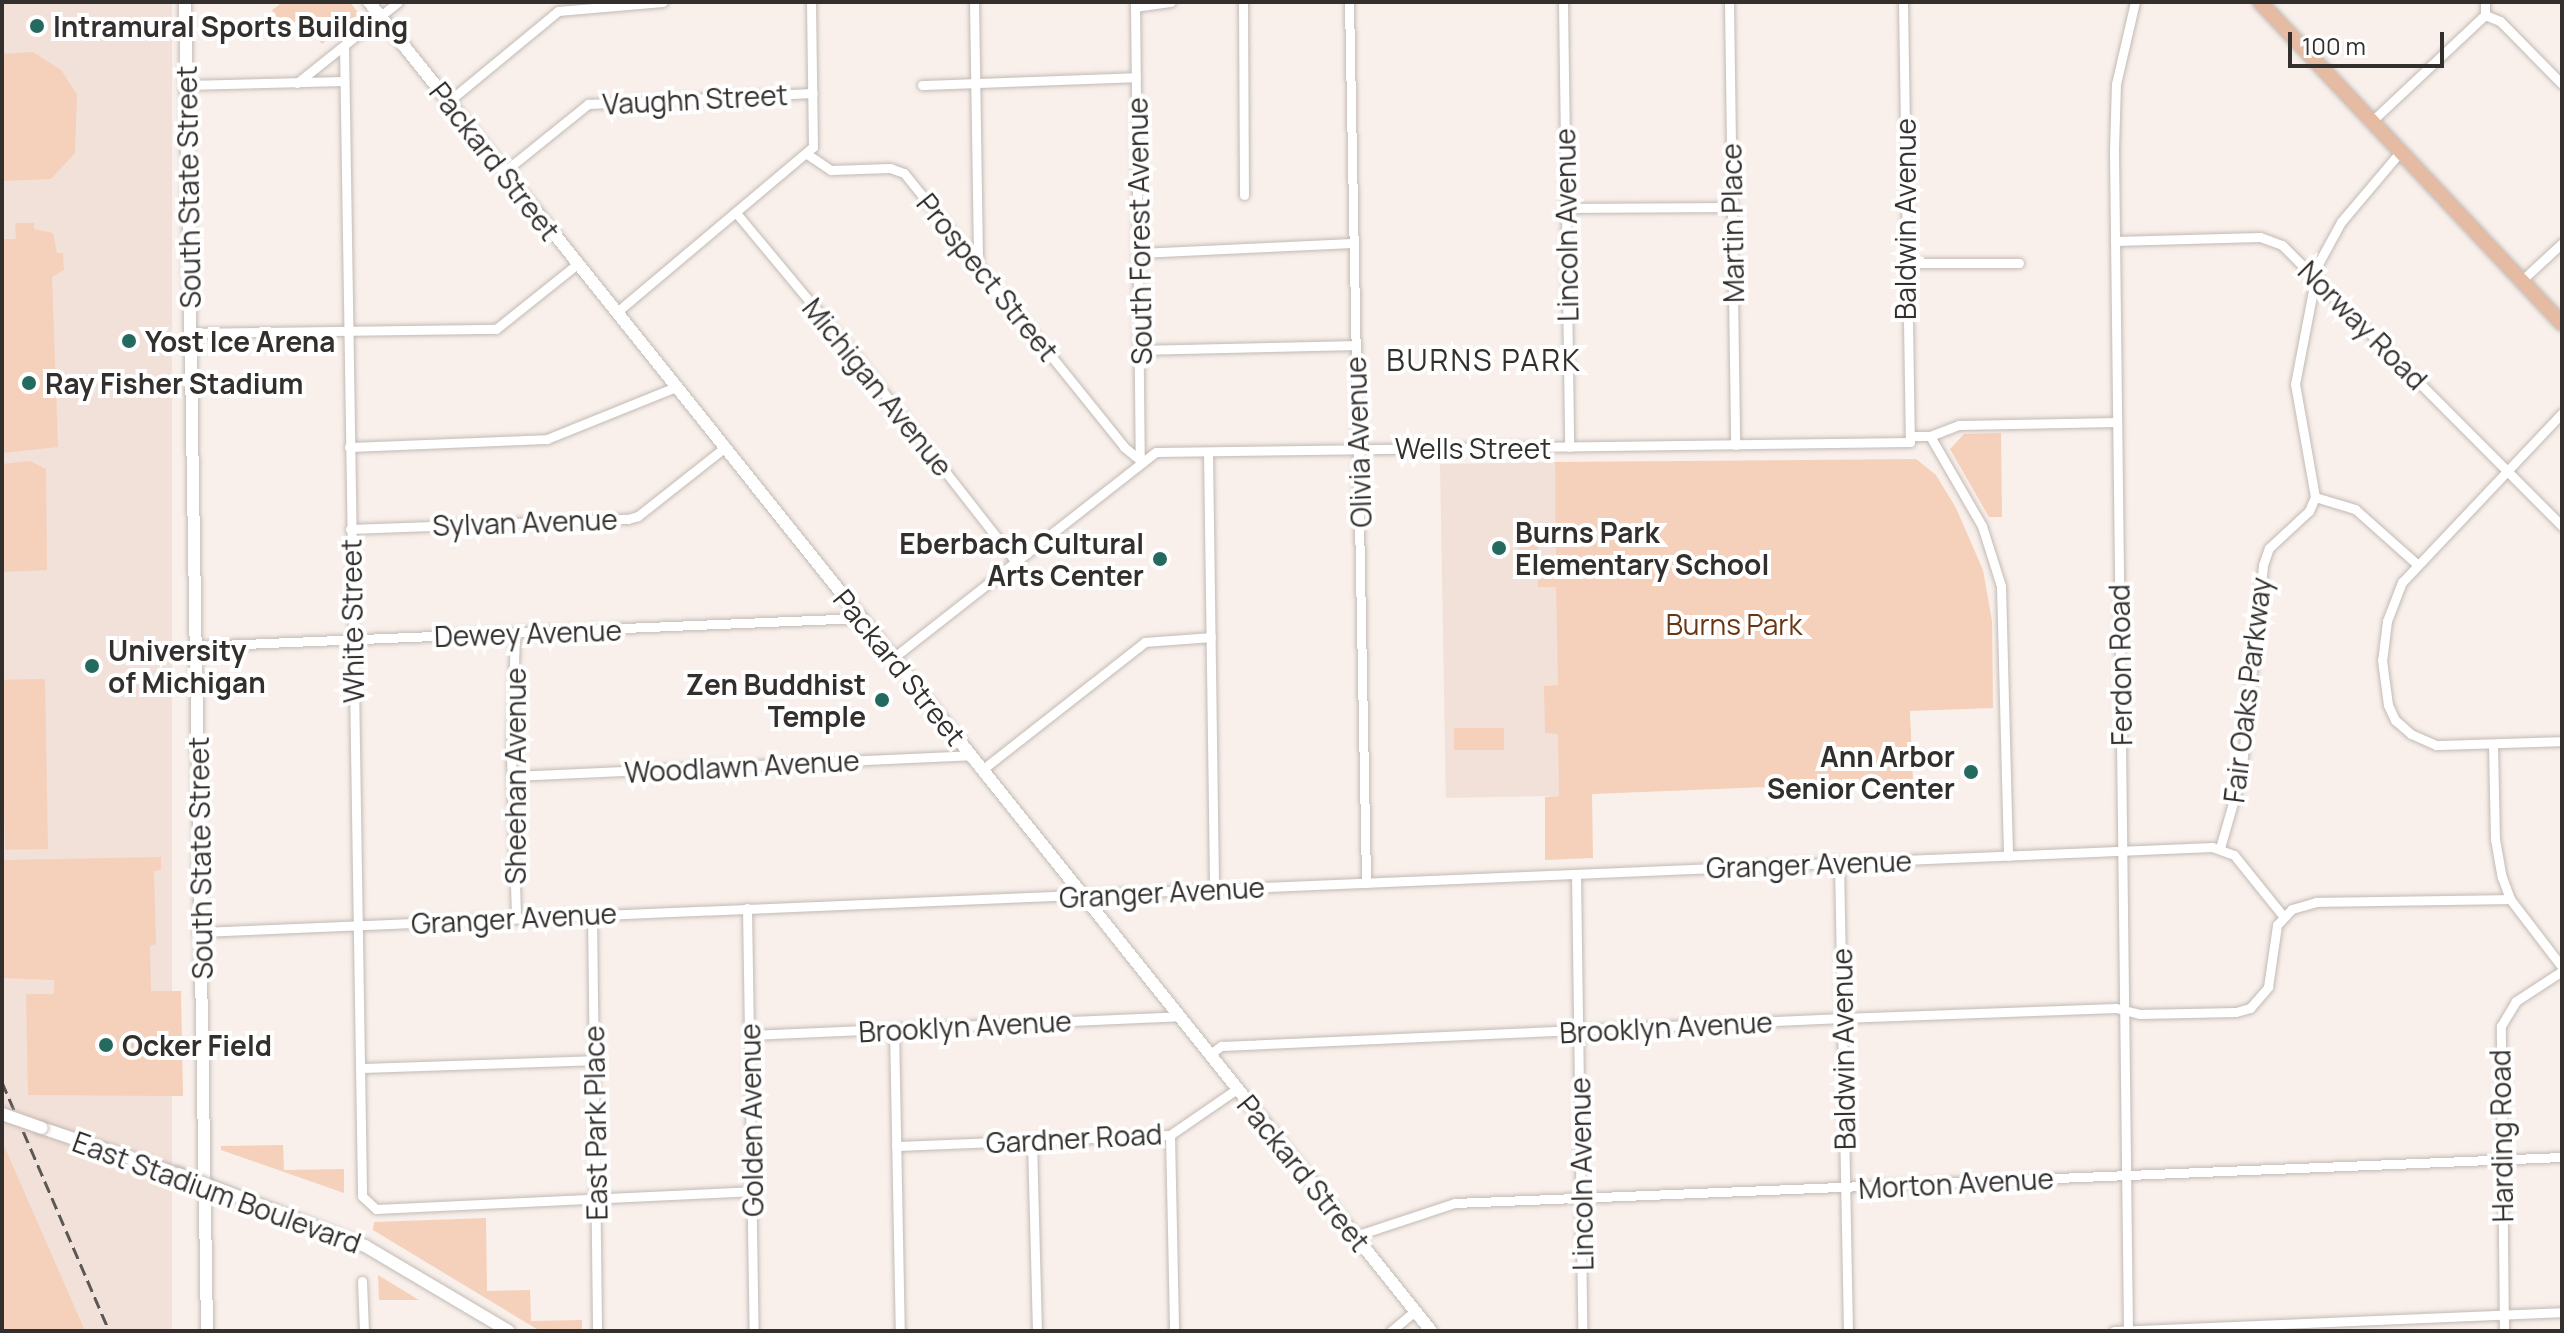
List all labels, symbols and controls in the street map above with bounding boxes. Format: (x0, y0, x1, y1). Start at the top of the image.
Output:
place label: Intramural Sports Building (53, 9, 408, 43)
scale bar (2292, 16, 2448, 66)
marker: Intramural Sports Building (28, 17, 46, 35)
text: 100 m (2302, 29, 2366, 62)
street label: South State Street (169, 65, 207, 309)
street label: Packard Street (423, 75, 567, 247)
street label: Vaughn Street (601, 77, 789, 121)
street label: South Forest Avenue (1120, 97, 1158, 365)
street label: Baldwin Avenue (1888, 118, 1922, 320)
street label: Lincoln Avenue (1548, 128, 1584, 322)
street label: Martin Place (1714, 143, 1750, 303)
street label: Prospect Street (910, 187, 1066, 367)
street label: Norway Road (2292, 254, 2434, 396)
street label: Michigan Avenue (796, 291, 960, 483)
place label: Yost Ice Arena (145, 324, 335, 358)
marker: Yost Ice Arena (120, 332, 138, 350)
district label: BURNS PARK (1386, 342, 1582, 378)
street label: Olivia Avenue (1338, 356, 1378, 528)
place label: Ray Fisher Stadium (45, 366, 303, 400)
marker: Ray Fisher Stadium (20, 374, 38, 392)
street label: Wells Street (1395, 431, 1551, 465)
street label: Sylvan Avenue (432, 502, 618, 542)
place label: Burns Park Elementary School (1515, 515, 1769, 581)
place label: Eberbach Cultural Arts Center (899, 526, 1144, 592)
street label: White Street (334, 539, 370, 703)
marker: Burns Park Elementary School (1490, 539, 1508, 557)
marker: Eberbach Cultural Arts Center (1151, 550, 1169, 568)
street label: Fair Oaks Parkway (2216, 575, 2278, 805)
street label: Packard Street (827, 582, 973, 752)
street label: Ferdon Road (2102, 584, 2138, 746)
park label: Burns Park (1666, 607, 1802, 641)
street label: Dewey Avenue (434, 613, 622, 653)
place label: University of Michigan (108, 633, 266, 699)
marker: University of Michigan (83, 657, 101, 675)
place label: Zen Buddhist Temple (685, 667, 866, 733)
street label: Sheehan Avenue (498, 668, 532, 884)
marker: Zen Buddhist Temple (873, 691, 891, 709)
street label: South State Street (181, 736, 219, 980)
place label: Ann Arbor Senior Center (1767, 739, 1955, 805)
street label: Woodlawn Avenue (624, 743, 860, 789)
marker: Ann Arbor Senior Center (1962, 763, 1980, 781)
street label: Granger Avenue (1705, 844, 1913, 884)
street label: Granger Avenue (1058, 870, 1266, 914)
street label: Granger Avenue (410, 896, 618, 940)
street label: Baldwin Avenue (1824, 948, 1862, 1150)
street label: Brooklyn Avenue (858, 1004, 1072, 1048)
street label: Brooklyn Avenue (1559, 1005, 1773, 1049)
street label: Golden Avenue (733, 1023, 769, 1217)
street label: East Park Place (577, 1025, 613, 1221)
place label: Ocker Field (122, 1028, 272, 1062)
marker: Ocker Field (97, 1036, 115, 1054)
street label: Harding Road (2483, 1049, 2519, 1223)
street label: Lincoln Avenue (1563, 1077, 1599, 1271)
street label: Packard Street (1231, 1088, 1377, 1258)
street label: Gardner Road (985, 1117, 1163, 1159)
street label: East Stadium Boulevard (68, 1124, 366, 1260)
street label: Morton Avenue (1858, 1161, 2054, 1205)

